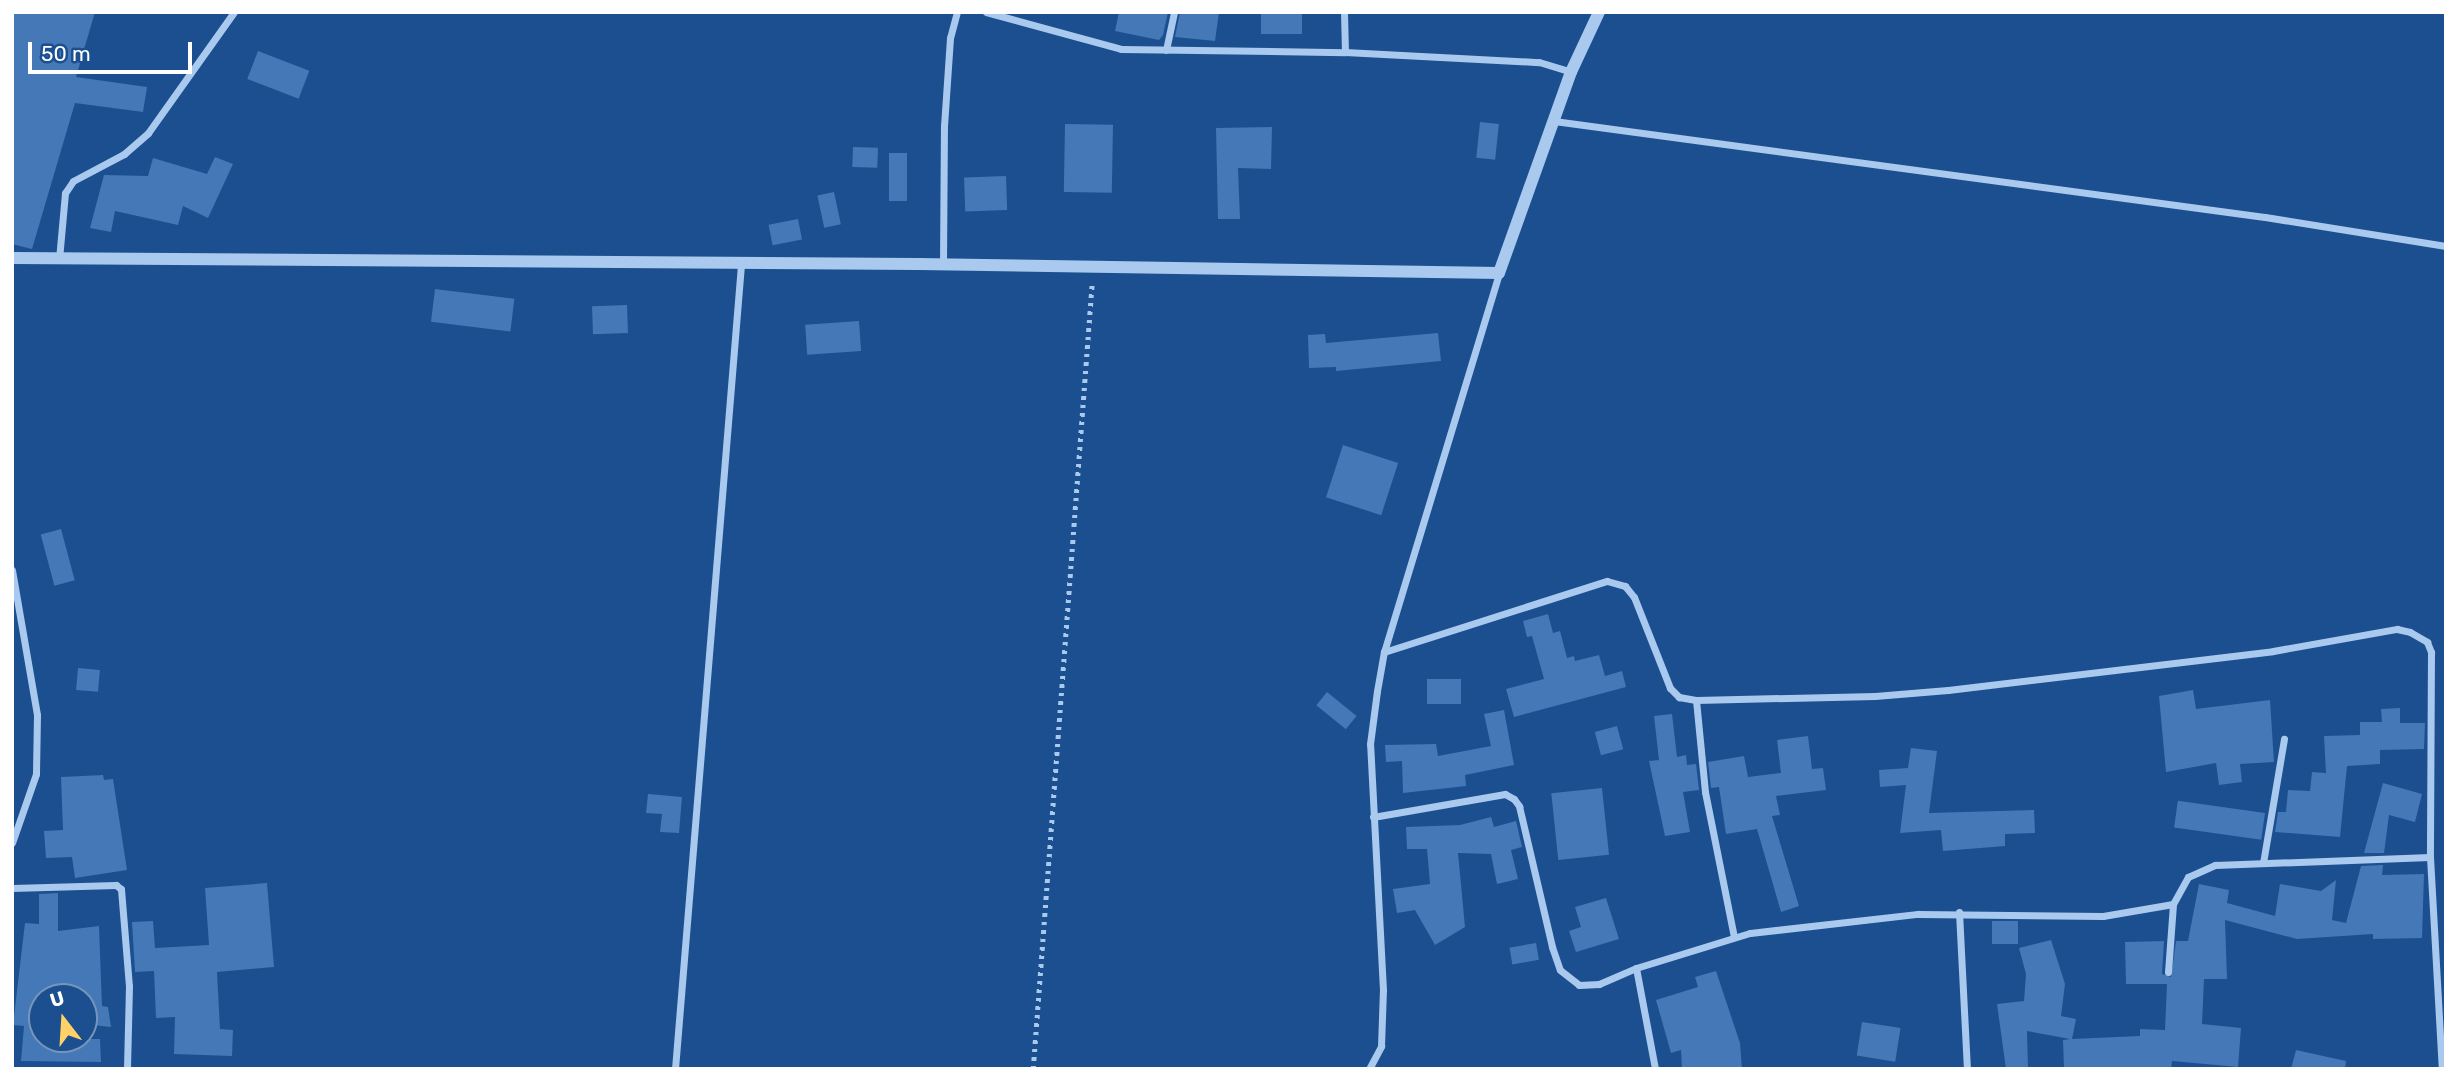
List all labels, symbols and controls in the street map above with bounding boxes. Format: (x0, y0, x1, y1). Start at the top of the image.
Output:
scale bar (32, 28, 196, 72)
text: 50 m (41, 41, 91, 66)
north arrow (28, 983, 98, 1053)
text: U (47, 986, 67, 1012)

